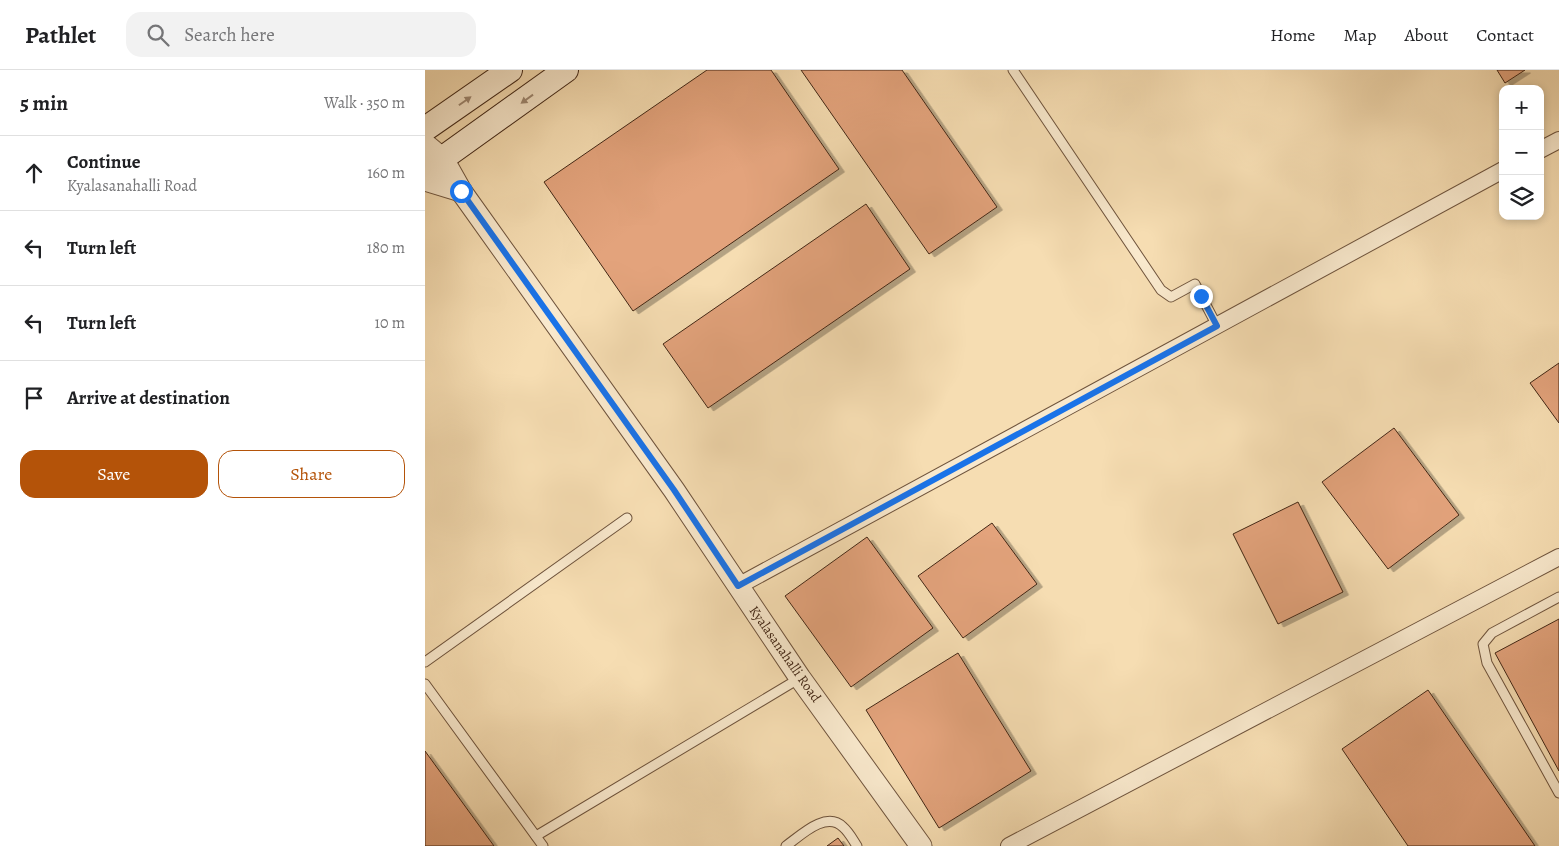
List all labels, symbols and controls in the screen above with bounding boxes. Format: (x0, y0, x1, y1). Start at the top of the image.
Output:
search box (126, 12, 476, 57)
text: Pathlet (25, 19, 96, 51)
icon: search (144, 21, 172, 49)
text: Search here (184, 22, 275, 48)
text: Home (1270, 23, 1315, 47)
text: Map (1343, 23, 1376, 47)
text: About (1404, 23, 1448, 47)
text: Contact (1476, 23, 1534, 47)
map controls (1499, 85, 1544, 220)
button: + (1499, 85, 1544, 130)
text: 5 min (20, 89, 68, 117)
text: Walk · 350 m (324, 92, 405, 114)
one-way arrow (521, 93, 534, 104)
one-way arrow (458, 96, 472, 106)
button: − (1499, 130, 1544, 175)
text: Continue (67, 149, 141, 175)
icon: ahead (20, 159, 48, 187)
text: 160 m (367, 162, 405, 184)
text: Kyalasanahalli Road (67, 175, 197, 197)
button: layers (1499, 175, 1544, 220)
route start (450, 180, 473, 203)
icon: left (20, 234, 48, 262)
text: Turn left (67, 235, 136, 261)
text: 180 m (367, 237, 405, 259)
route end (1190, 285, 1213, 308)
icon: left (20, 309, 48, 337)
text: Turn left (67, 310, 136, 336)
text: 10 m (375, 312, 405, 334)
icon: arrive (20, 384, 48, 412)
text: Arrive at destination (67, 385, 230, 411)
button: Save (20, 450, 208, 498)
button: Share (218, 450, 405, 498)
street label: Kyalasanahalli Road (745, 602, 826, 706)

